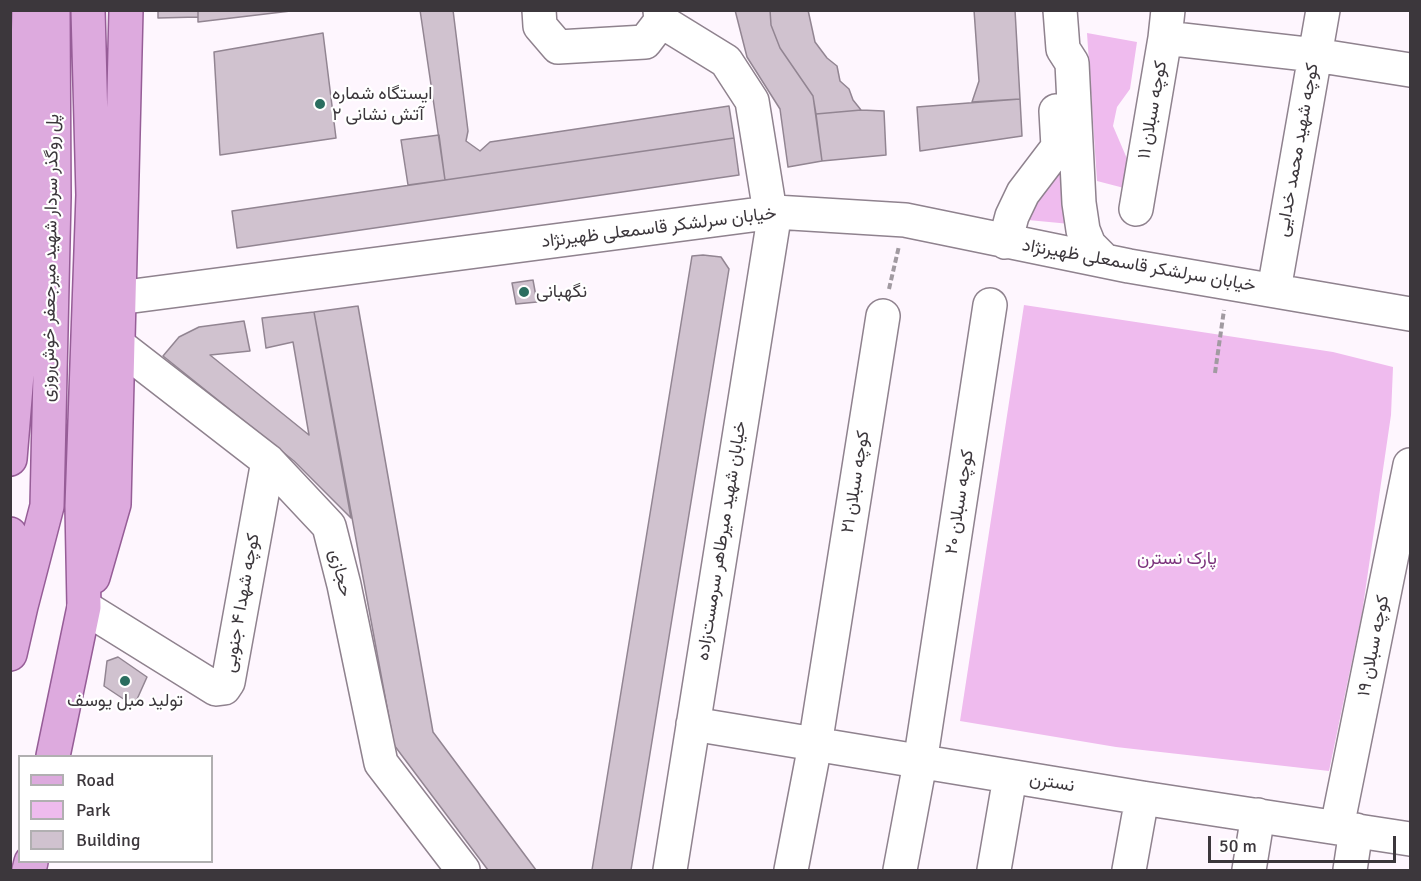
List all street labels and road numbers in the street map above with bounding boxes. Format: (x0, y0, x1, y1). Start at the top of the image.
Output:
street label: کوچه سبلان ۱۱ (1134, 59, 1172, 161)
street label: کوچه شهید محمد خدایی (1272, 62, 1324, 238)
street label: پل روگذر سردار شهید میرجعفر خوش‌روزی (38, 114, 64, 402)
street label: خیابان سرلشکر قاسمعلی ظهیرنژاد (540, 203, 778, 253)
street label: خیابان سرلشکر قاسمعلی ظهیرنژاد (1021, 235, 1257, 297)
street label: خیابان شهید میرطاهر سرمست‌زاده (692, 420, 752, 662)
street label: کوچه سبلان ۲۱ (837, 429, 875, 535)
street label: کوچه سبلان ۲۰ (941, 448, 979, 556)
street label: کوچه شهدا ۴ جنوبی (219, 532, 265, 674)
street label: حجازی (324, 547, 356, 599)
street label: کوچه سبلان ۱۹ (1354, 594, 1394, 698)
street label: نسترن (1028, 769, 1076, 797)

